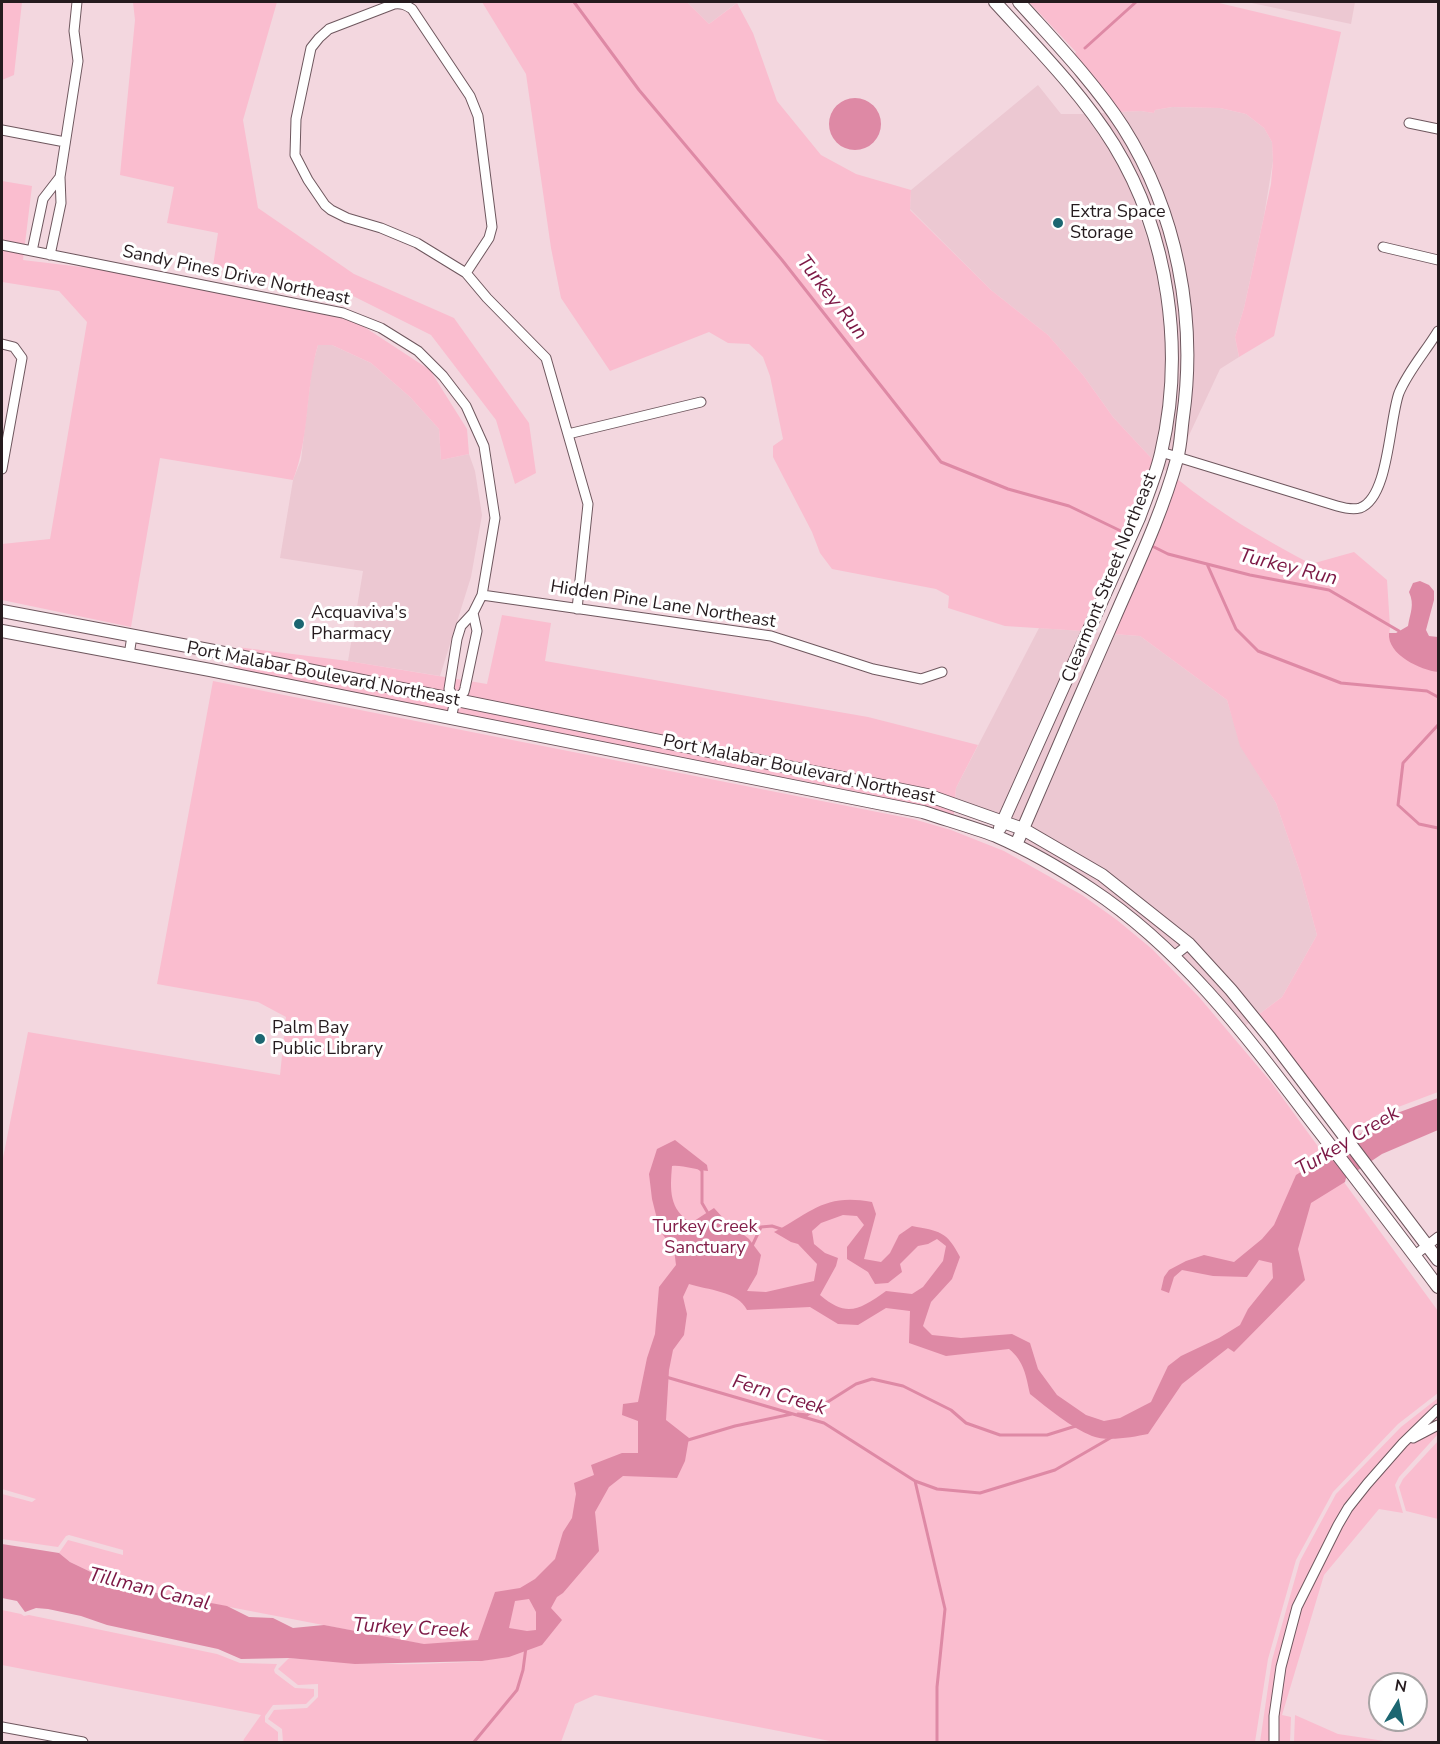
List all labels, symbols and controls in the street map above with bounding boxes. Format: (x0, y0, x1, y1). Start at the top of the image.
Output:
place label: Extra Space Storage (1070, 202, 1166, 244)
marker: Extra Space Storage (1051, 216, 1065, 230)
street label: Sandy Pines Drive Northeast (120, 241, 352, 311)
water label: Turkey Run (791, 251, 871, 345)
street label: Clearmont Street Northeast (1058, 470, 1162, 686)
water label: Turkey Run (1236, 544, 1340, 592)
street label: Hidden Pine Lane Northeast (549, 577, 777, 633)
place label: Acquaviva's Pharmacy (311, 603, 407, 646)
marker: Acquaviva's Pharmacy (292, 617, 306, 631)
street label: Port Malabar Boulevard Northeast (185, 638, 461, 712)
street label: Port Malabar Boulevard Northeast (661, 731, 937, 809)
place label: Palm Bay Public Library (272, 1018, 383, 1060)
marker: Palm Bay Public Library (253, 1032, 267, 1046)
water label: Turkey Creek (1292, 1102, 1404, 1182)
park label: Turkey Creek Sanctuary (653, 1217, 757, 1260)
water label: Fern Creek (729, 1370, 829, 1422)
water label: Tillman Canal (86, 1563, 212, 1617)
water label: Turkey Creek (352, 1614, 470, 1644)
north arrow (1368, 1672, 1428, 1732)
text: N (1393, 1674, 1409, 1698)

